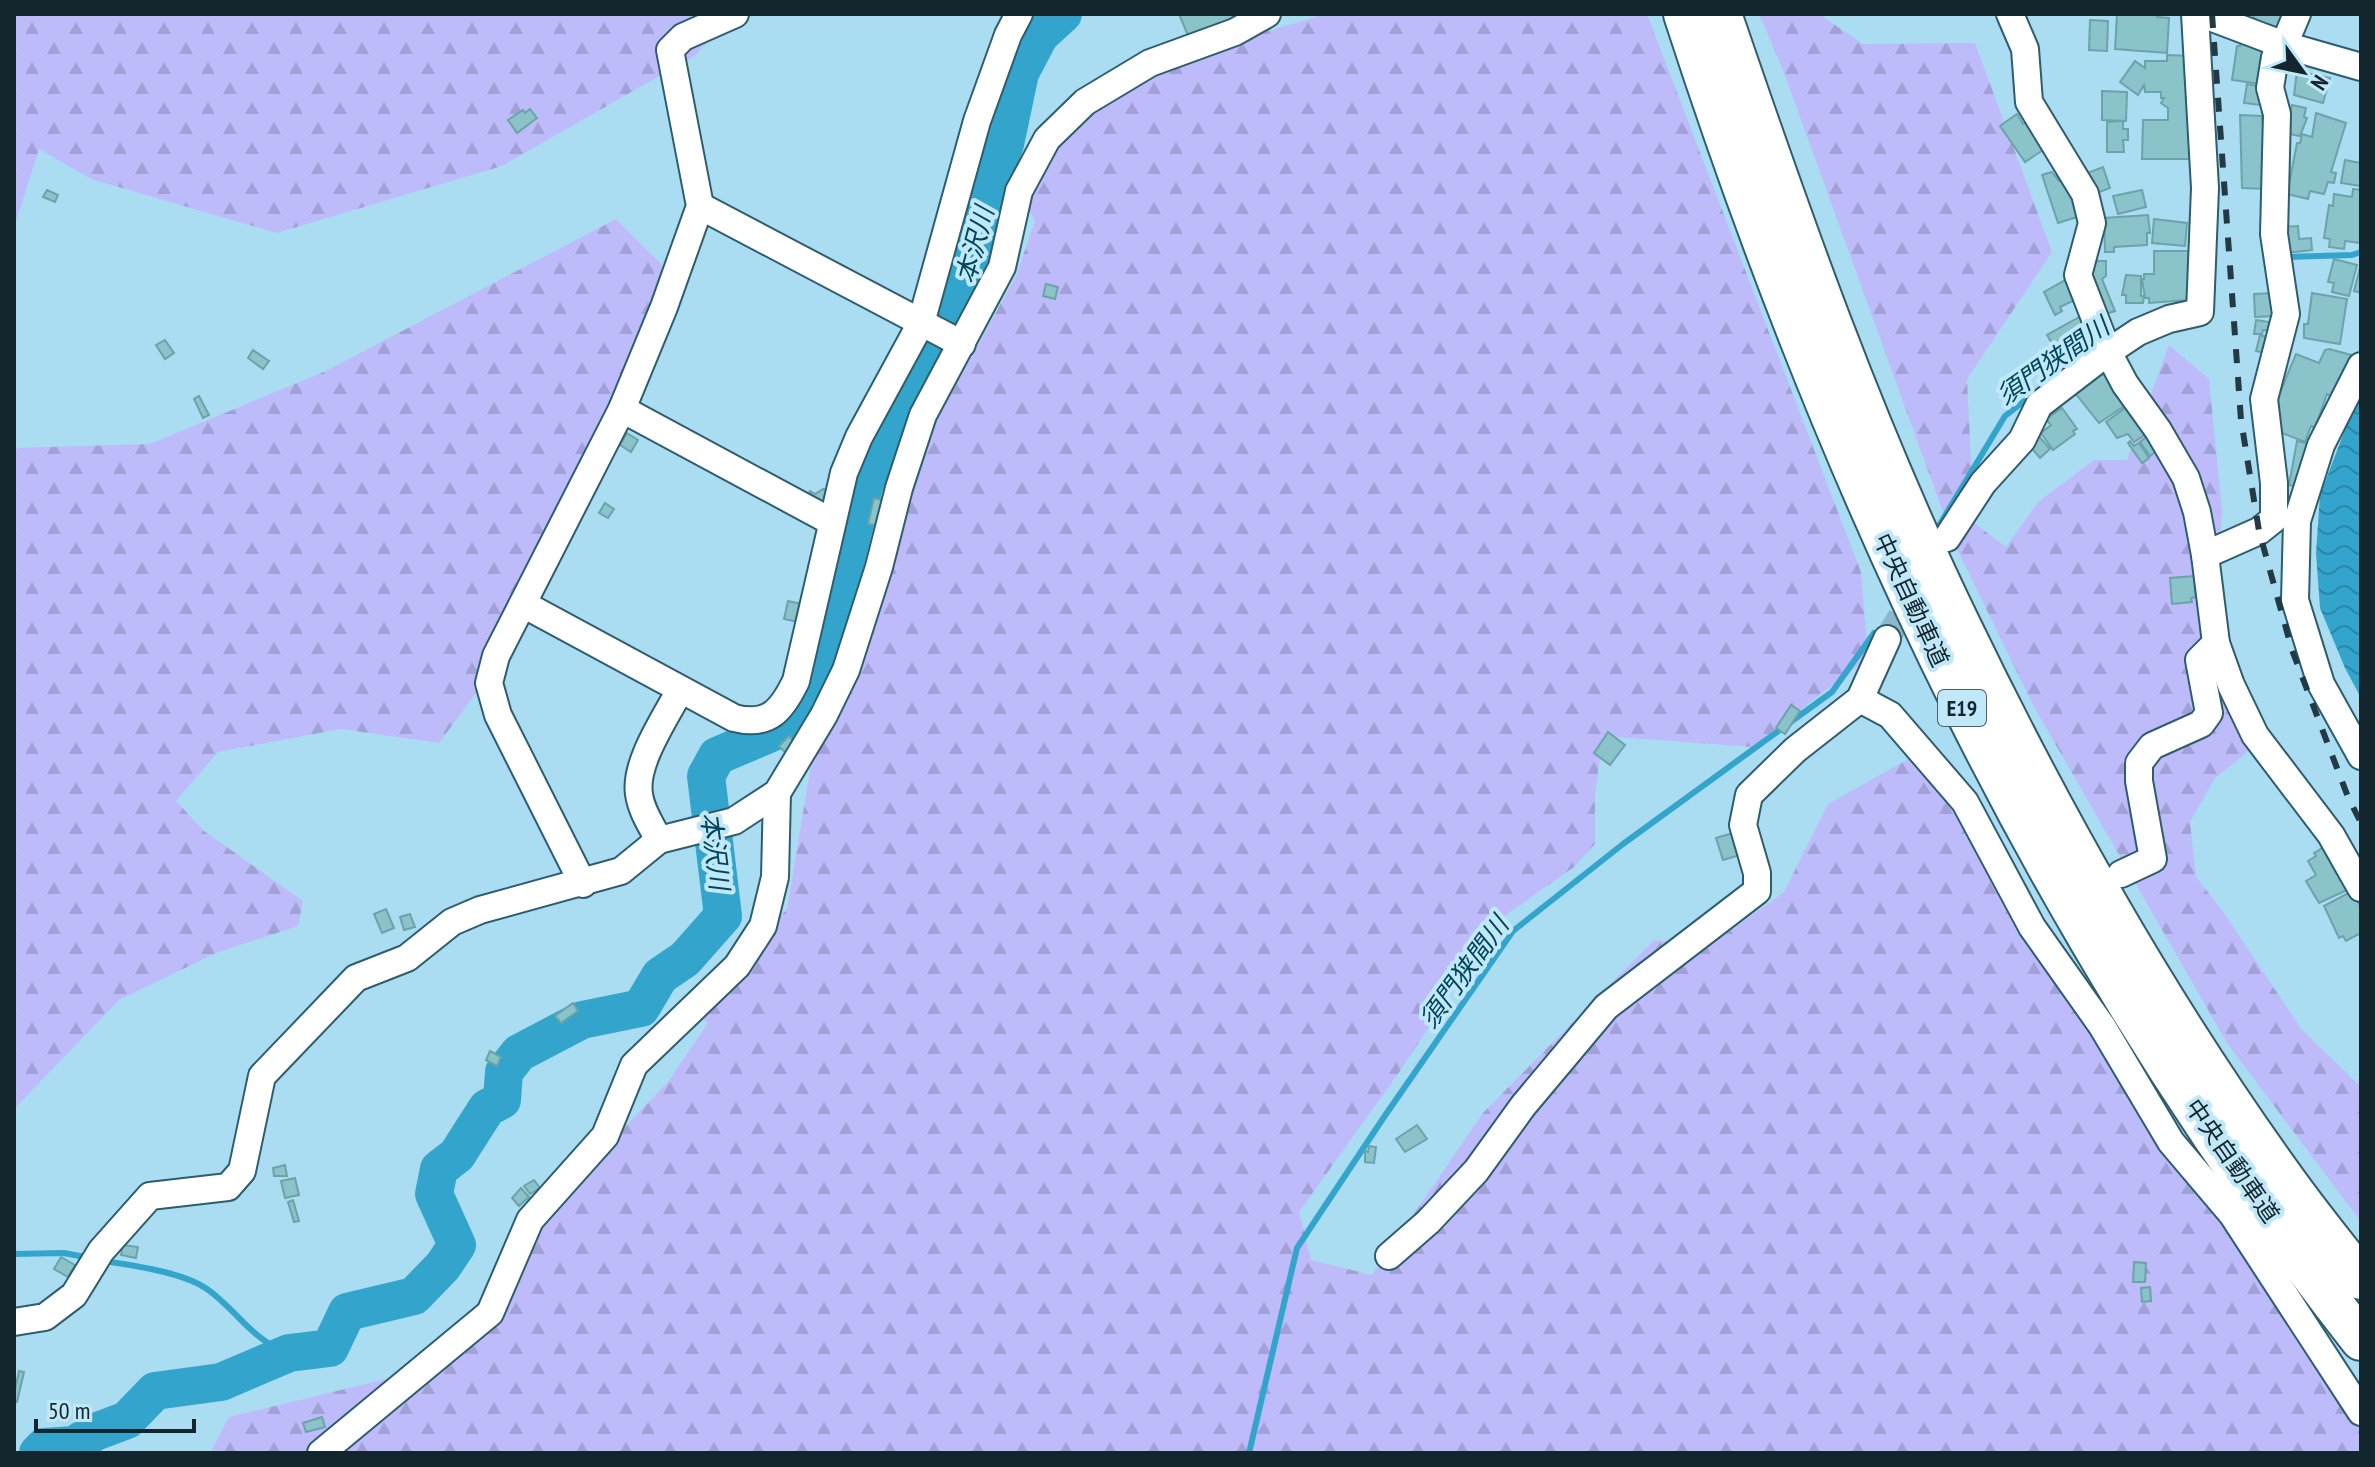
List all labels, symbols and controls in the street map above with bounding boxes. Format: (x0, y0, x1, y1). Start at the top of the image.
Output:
north arrow (2263, 32, 2343, 112)
text: N (2305, 70, 2335, 96)
water label: 本沢川 (948, 200, 1001, 287)
water label: 須門狭間川 (1990, 308, 2118, 411)
street label: 中央自動車道 (1867, 528, 1956, 672)
road number: E19 (1938, 690, 1986, 726)
water label: 本沢川 (694, 810, 737, 895)
water label: 須門狭間川 (1412, 907, 1517, 1034)
street label: 中央自動車道 (2178, 1093, 2286, 1229)
scale bar (36, 1383, 194, 1433)
text: 50 m (48, 1395, 90, 1426)

